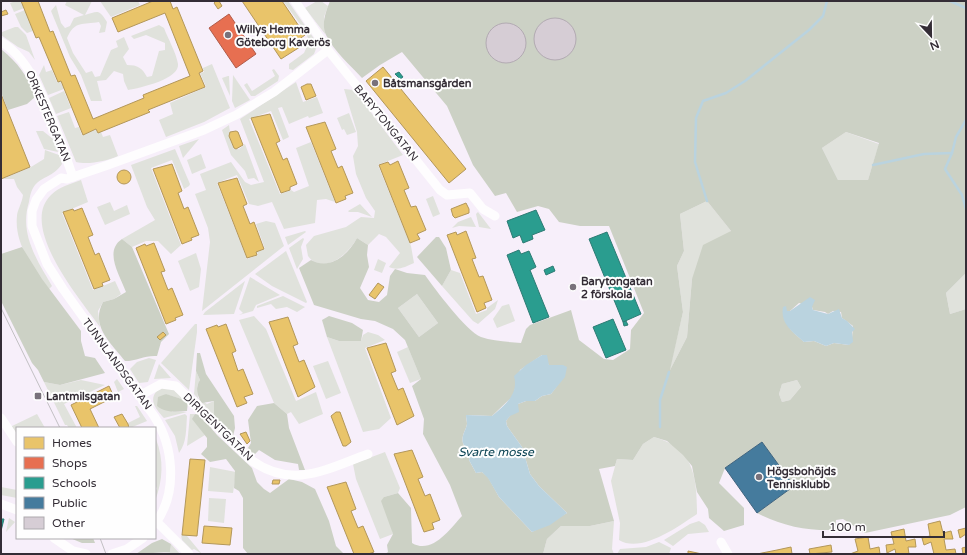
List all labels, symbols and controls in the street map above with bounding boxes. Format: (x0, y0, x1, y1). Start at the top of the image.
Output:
north arrow (911, 16, 951, 56)
place label: Willys Hemma Göteborg Kaverös (236, 23, 331, 50)
marker: Willys Hemma Göteborg Kaverös (223, 30, 233, 40)
text: N (928, 37, 941, 52)
street label: ORKESTERGATAN (23, 68, 73, 164)
place label: Båtsmansgården (383, 77, 472, 91)
marker: Båtsmansgården (370, 78, 380, 88)
street label: BARYTONGATAN (351, 82, 421, 164)
place label: Barytongatan 2 förskola (581, 275, 653, 301)
marker: Barytongatan 2 förskola (568, 282, 578, 292)
street label: TUNNLANDSGATAN (79, 316, 155, 412)
place label: Lantmilsgatan (46, 390, 121, 404)
street label: DIRIGENTGATAN (180, 390, 256, 464)
marker: Lantmilsgatan (33, 391, 43, 401)
legend (16, 427, 156, 539)
text: Homes (52, 436, 92, 450)
water label: Svarte mosse (458, 445, 535, 459)
text: Shops (52, 456, 87, 470)
place label: Högsbohöjds Tennisklubb (766, 465, 837, 491)
marker: Högsbohöjds Tennisklubb (754, 472, 764, 482)
text: Schools (52, 476, 97, 490)
text: Public (52, 496, 87, 510)
scale bar (823, 513, 944, 539)
text: Other (52, 516, 85, 530)
text: 100 m (829, 520, 866, 534)

